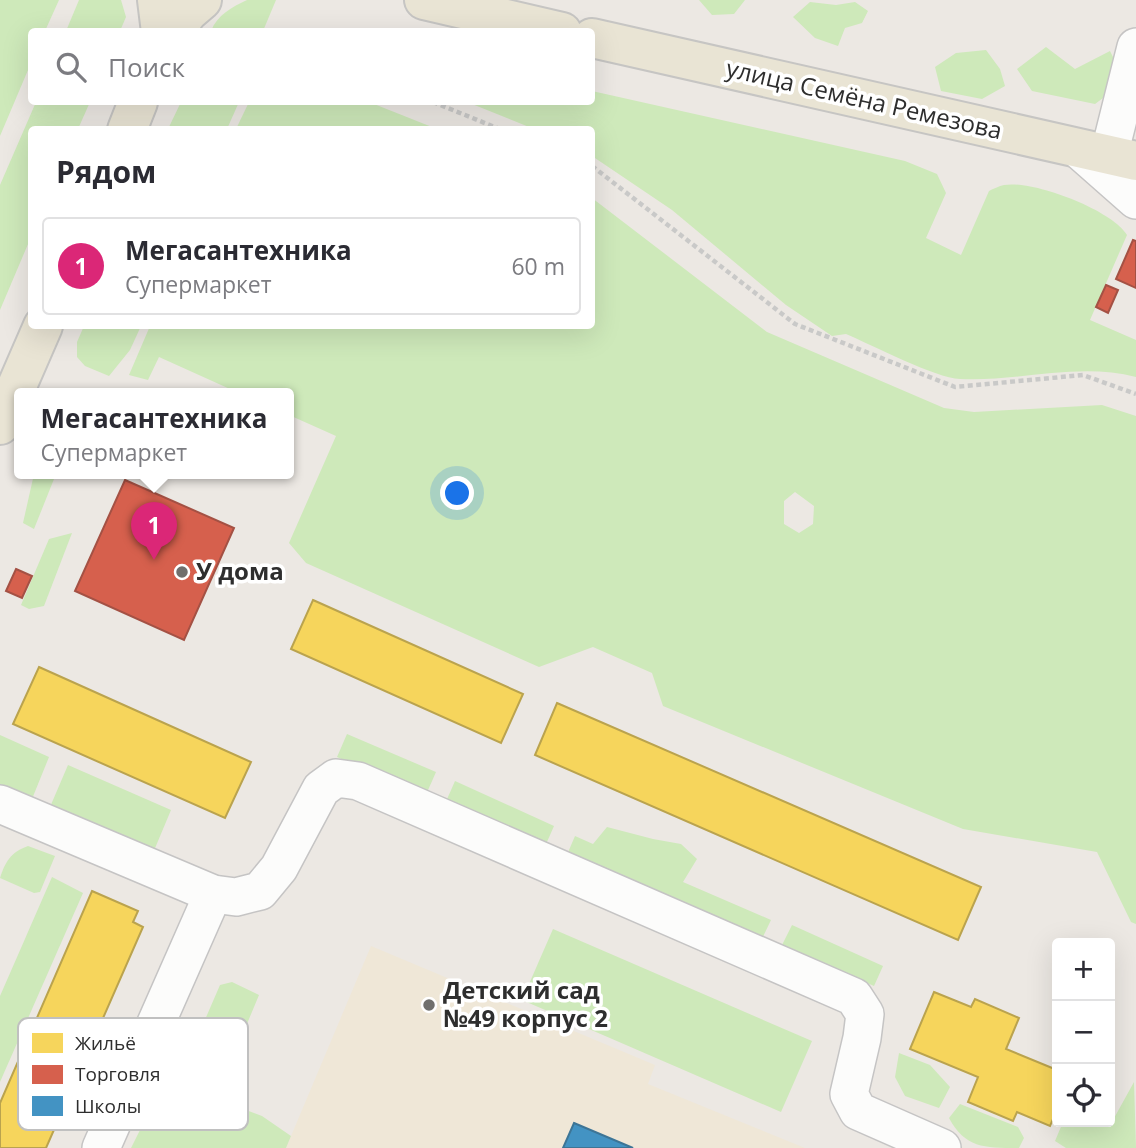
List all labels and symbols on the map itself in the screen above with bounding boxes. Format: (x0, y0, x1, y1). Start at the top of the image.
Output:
street label: улица Семёна Ремезова (723, 51, 1006, 146)
your location (440, 476, 474, 510)
pin: 1 (131, 502, 177, 560)
place label: У дома (196, 554, 284, 587)
marker: У дома (174, 564, 190, 580)
place label: Детский сад №49 корпус 2 (443, 973, 608, 1034)
marker: Детский сад №49 корпус 2 (421, 997, 437, 1013)
legend (18, 1018, 248, 1130)
text: Жильё (75, 1030, 136, 1056)
text: Торговля (75, 1061, 160, 1087)
text: Школы (75, 1093, 141, 1119)

